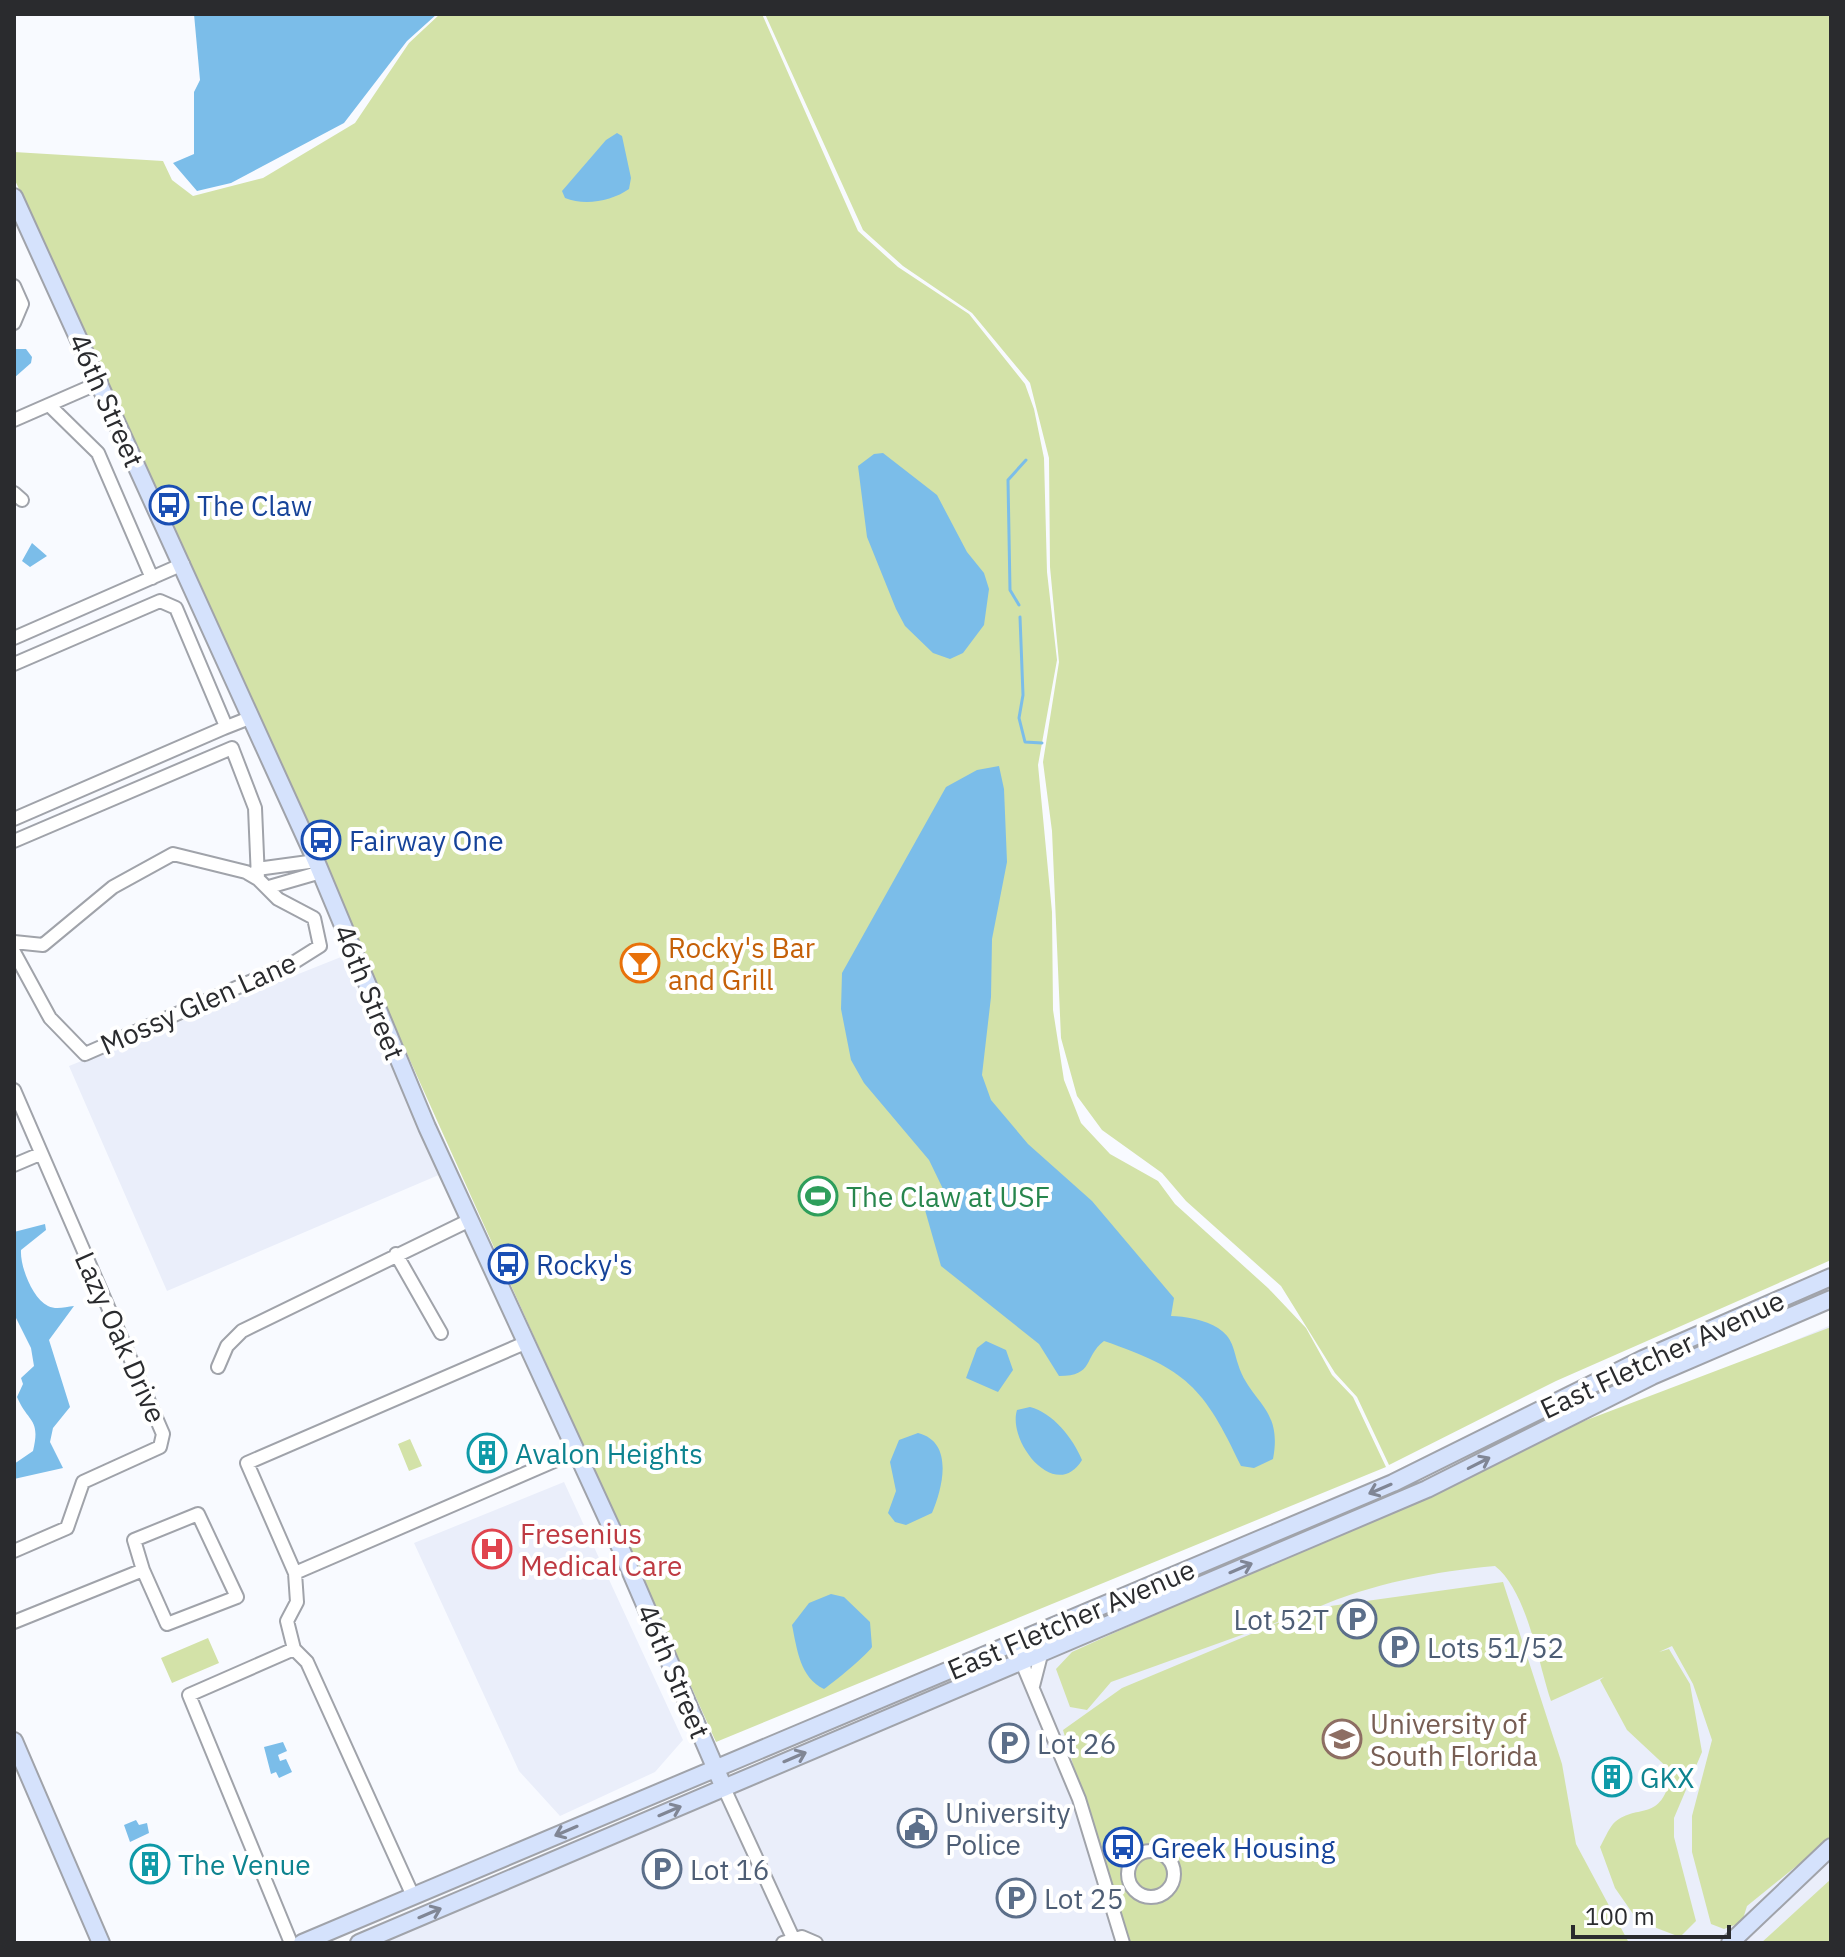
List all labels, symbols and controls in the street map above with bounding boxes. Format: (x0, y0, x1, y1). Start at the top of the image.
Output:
street label: 46th Street (61, 327, 153, 473)
bus stop icon: The Claw (148, 484, 190, 526)
place label: The Claw (197, 487, 312, 524)
bus stop icon: Fairway One (300, 819, 342, 861)
place label: Fairway One (349, 822, 504, 859)
street label: 46th Street (326, 919, 414, 1065)
place label: Rocky's Bar and Grill (668, 929, 815, 998)
bar icon: Rocky's Bar and Grill (619, 942, 661, 984)
street label: Mossy Glen Lane (94, 943, 302, 1063)
sports icon: The Claw at USF (797, 1175, 839, 1217)
place label: The Claw at USF (846, 1178, 1050, 1215)
bus stop icon: Rocky's (487, 1243, 529, 1285)
street label: Lazy Oak Drive (67, 1246, 175, 1428)
place label: Rocky's (536, 1246, 633, 1283)
street label: East Fletcher Avenue (1534, 1281, 1790, 1427)
building icon: Avalon Heights (466, 1432, 508, 1474)
place label: Avalon Heights (515, 1435, 703, 1472)
one-way arrow (1466, 1455, 1490, 1471)
one-way arrow (1369, 1483, 1393, 1497)
place label: Fresenius Medical Care (520, 1515, 682, 1584)
hospital icon: Fresenius Medical Care (471, 1528, 513, 1570)
street label: East Fletcher Avenue (942, 1550, 1200, 1688)
one-way arrow (1228, 1559, 1253, 1574)
street label: 46th Street (629, 1598, 719, 1744)
parking icon: Lot 52T (1336, 1598, 1378, 1640)
place label: Lot 52T (1234, 1601, 1329, 1638)
parking icon: Lots 51/52 (1378, 1626, 1420, 1668)
place label: Lots 51/52 (1427, 1629, 1564, 1666)
place label: University of South Florida (1370, 1705, 1538, 1774)
school or university icon: University of South Florida (1321, 1718, 1363, 1760)
parking icon: Lot 26 (988, 1722, 1030, 1764)
place label: Lot 26 (1037, 1725, 1116, 1762)
one-way arrow (783, 1749, 807, 1764)
building icon: GKX (1591, 1756, 1633, 1798)
place label: GKX (1640, 1759, 1694, 1796)
place label: University Police (945, 1794, 1071, 1863)
one-way arrow (657, 1803, 682, 1818)
public building icon: University Police (896, 1807, 938, 1849)
one-way arrow (555, 1825, 579, 1840)
bus stop icon: Greek Housing (1102, 1826, 1144, 1868)
place label: Greek Housing (1151, 1829, 1336, 1866)
building icon: The Venue (129, 1843, 171, 1885)
place label: The Venue (178, 1846, 311, 1883)
parking icon: Lot 16 (641, 1848, 683, 1890)
place label: Lot 16 (690, 1851, 769, 1888)
parking icon: Lot 25 (995, 1877, 1037, 1919)
place label: Lot 25 (1044, 1880, 1123, 1917)
scale bar (1573, 1889, 1729, 1939)
text: 100 m (1585, 1900, 1655, 1932)
one-way arrow (417, 1904, 442, 1919)

